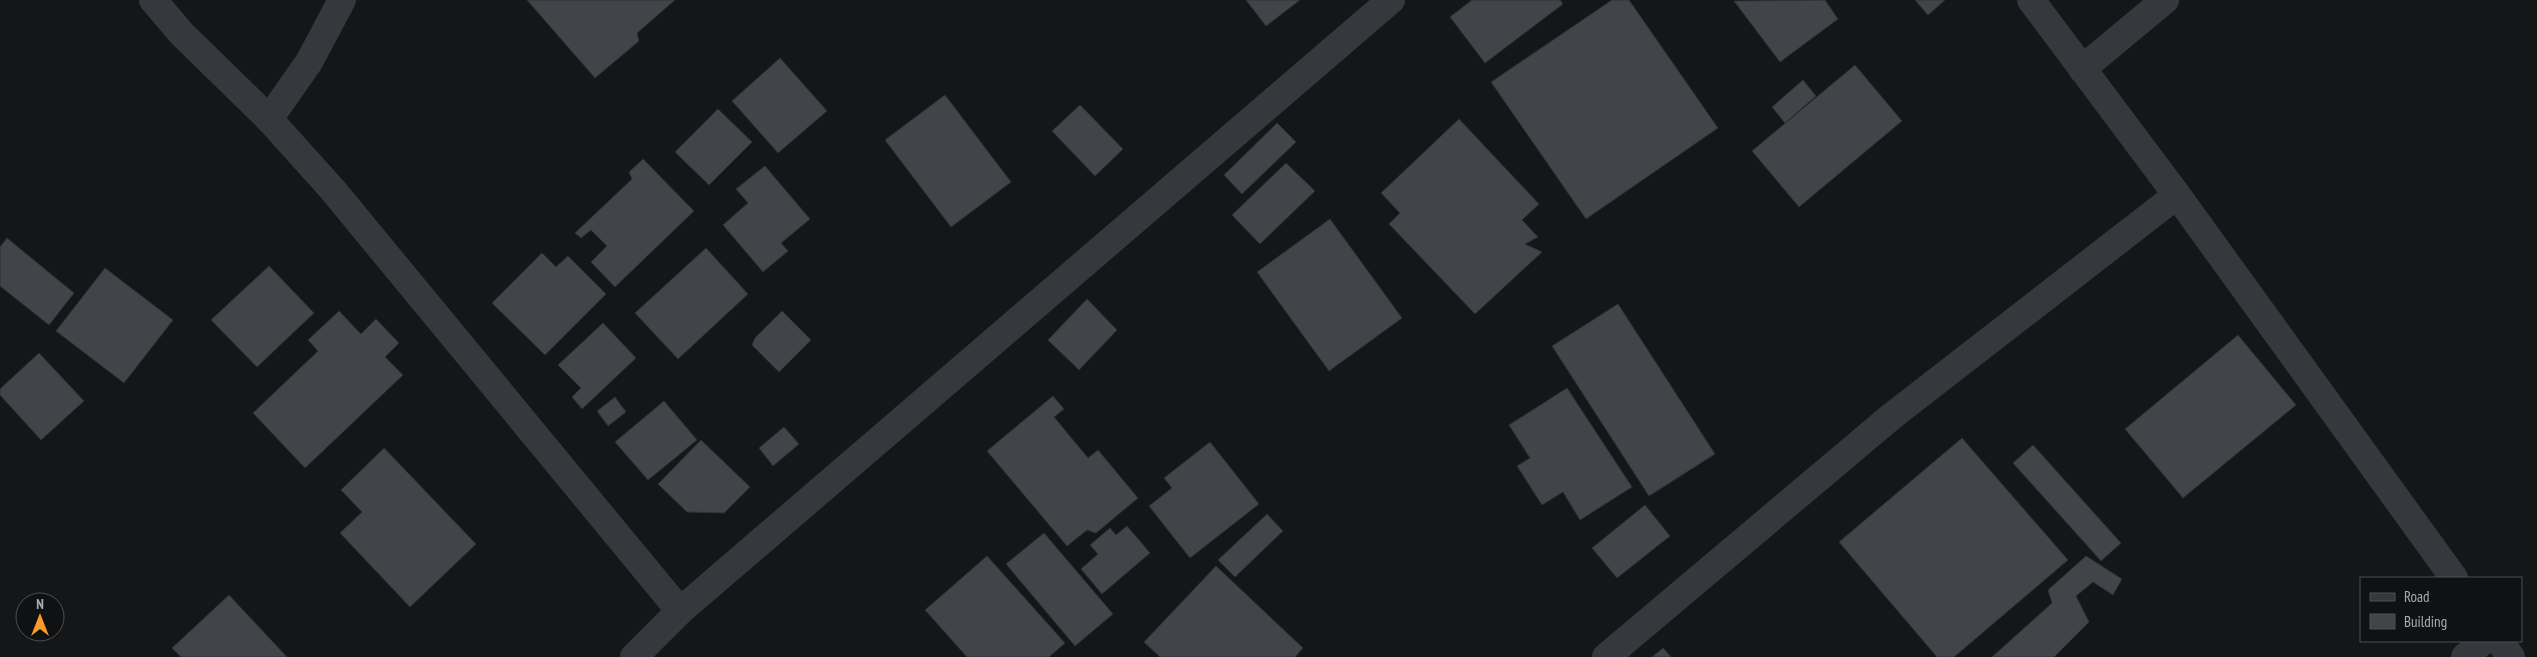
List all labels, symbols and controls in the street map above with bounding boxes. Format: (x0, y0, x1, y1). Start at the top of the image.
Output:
legend (2360, 577, 2522, 642)
text: Road (2404, 587, 2430, 606)
north arrow (15, 592, 65, 642)
text: N (36, 595, 44, 613)
text: Building (2404, 612, 2447, 631)

